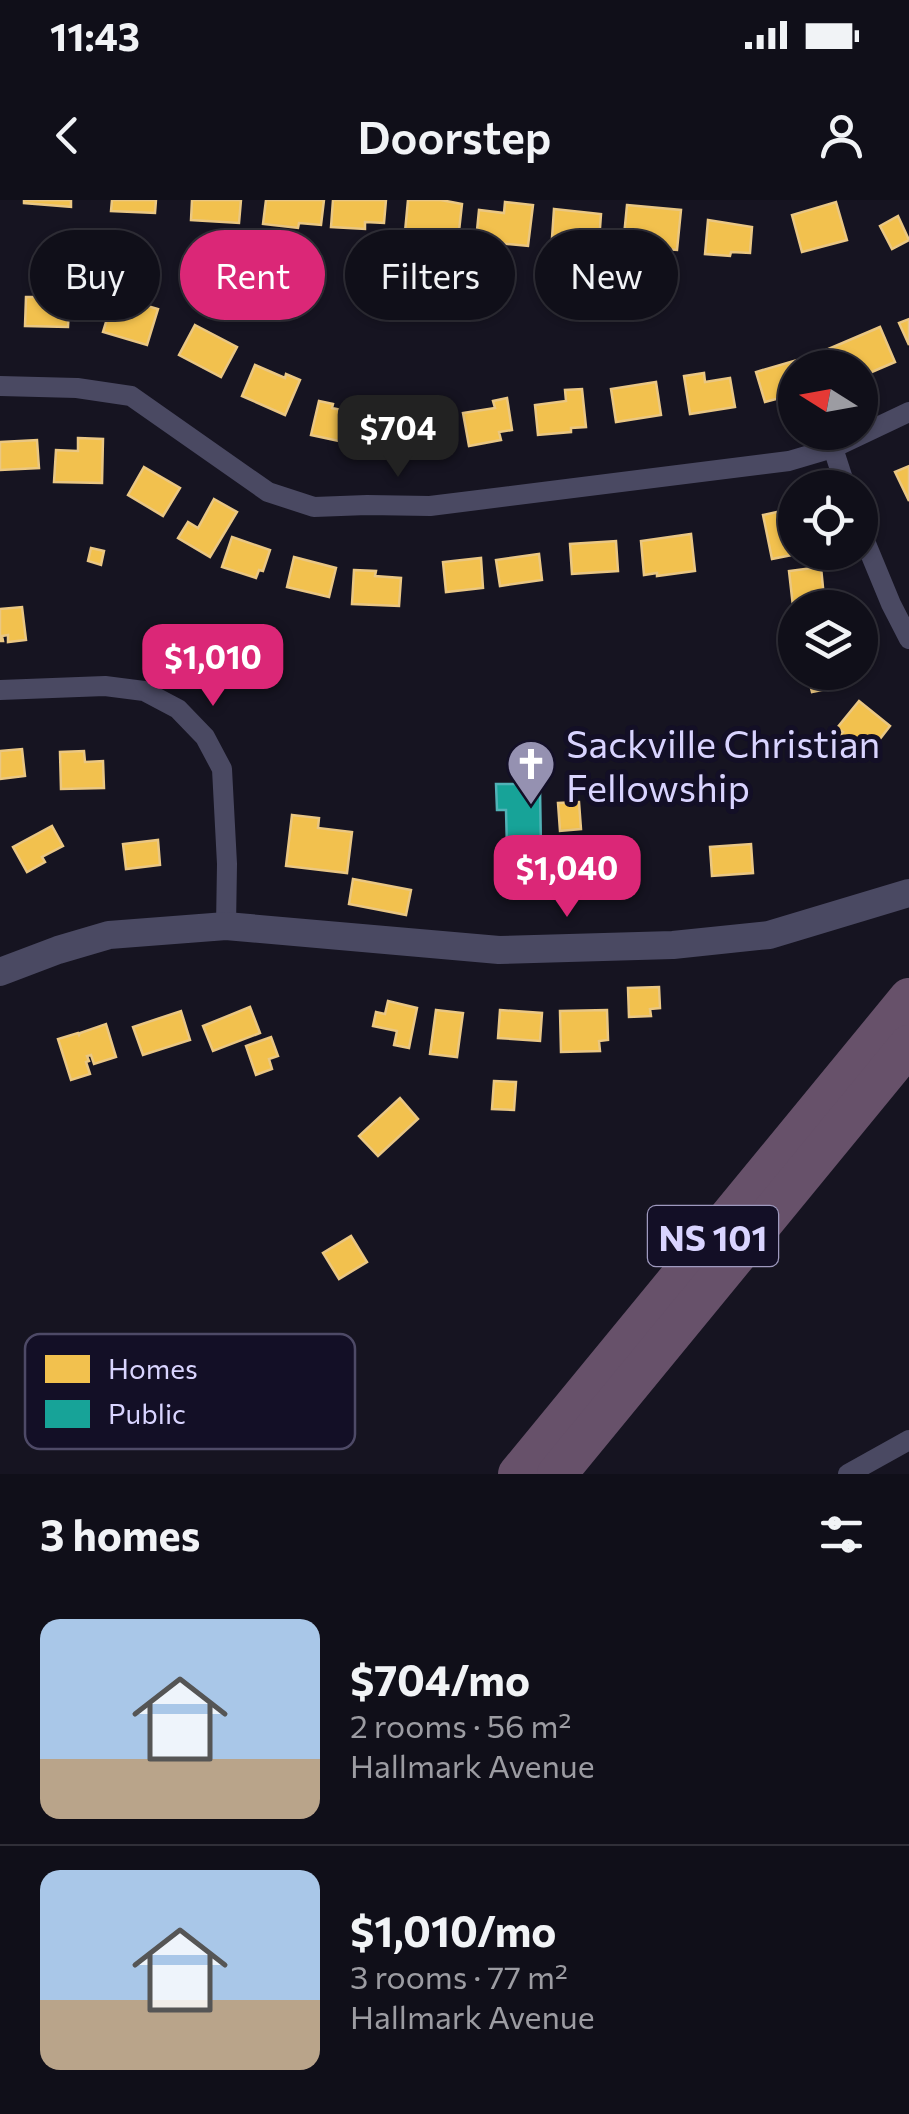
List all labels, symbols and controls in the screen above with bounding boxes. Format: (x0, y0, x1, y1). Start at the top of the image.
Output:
text: 11:43 (50, 12, 140, 59)
icon: back (40, 108, 95, 163)
text: Doorstep (357, 108, 552, 163)
icon: person (814, 108, 869, 163)
chip: Buy (30, 230, 160, 320)
chip: Rent (180, 230, 325, 320)
chip: Filters (345, 230, 515, 320)
chip: New (535, 230, 678, 320)
north arrow (778, 350, 878, 450)
map controls (778, 350, 878, 690)
pin: $704 (339, 395, 457, 480)
text: $704 (360, 407, 436, 447)
button: locate (778, 470, 878, 570)
button: layers (778, 590, 878, 690)
pin: $1,010 (132, 624, 294, 709)
text: $1,010 (164, 636, 262, 676)
place label: Sackville Christian Fellowship (566, 719, 880, 810)
church icon: Sackville Christian Fellowship (505, 738, 557, 806)
pin: $1,040 (486, 835, 648, 920)
text: $1,040 (516, 847, 618, 887)
road number: NS 101 (648, 1206, 778, 1266)
legend (25, 1334, 355, 1449)
text: Homes (108, 1351, 198, 1385)
text: Public (108, 1396, 186, 1430)
icon: filters (814, 1507, 869, 1562)
text: 3 homes (40, 1508, 200, 1560)
text: $704/mo (350, 1653, 530, 1705)
icon: home (120, 1659, 240, 1779)
text: 2 rooms · 56 m² (350, 1705, 571, 1745)
text: Hallmark Avenue (350, 1745, 595, 1785)
text: $1,010/mo (350, 1904, 556, 1956)
icon: home (120, 1910, 240, 2030)
text: 3 rooms · 77 m² (350, 1956, 568, 1996)
text: Hallmark Avenue (350, 1996, 595, 2036)

